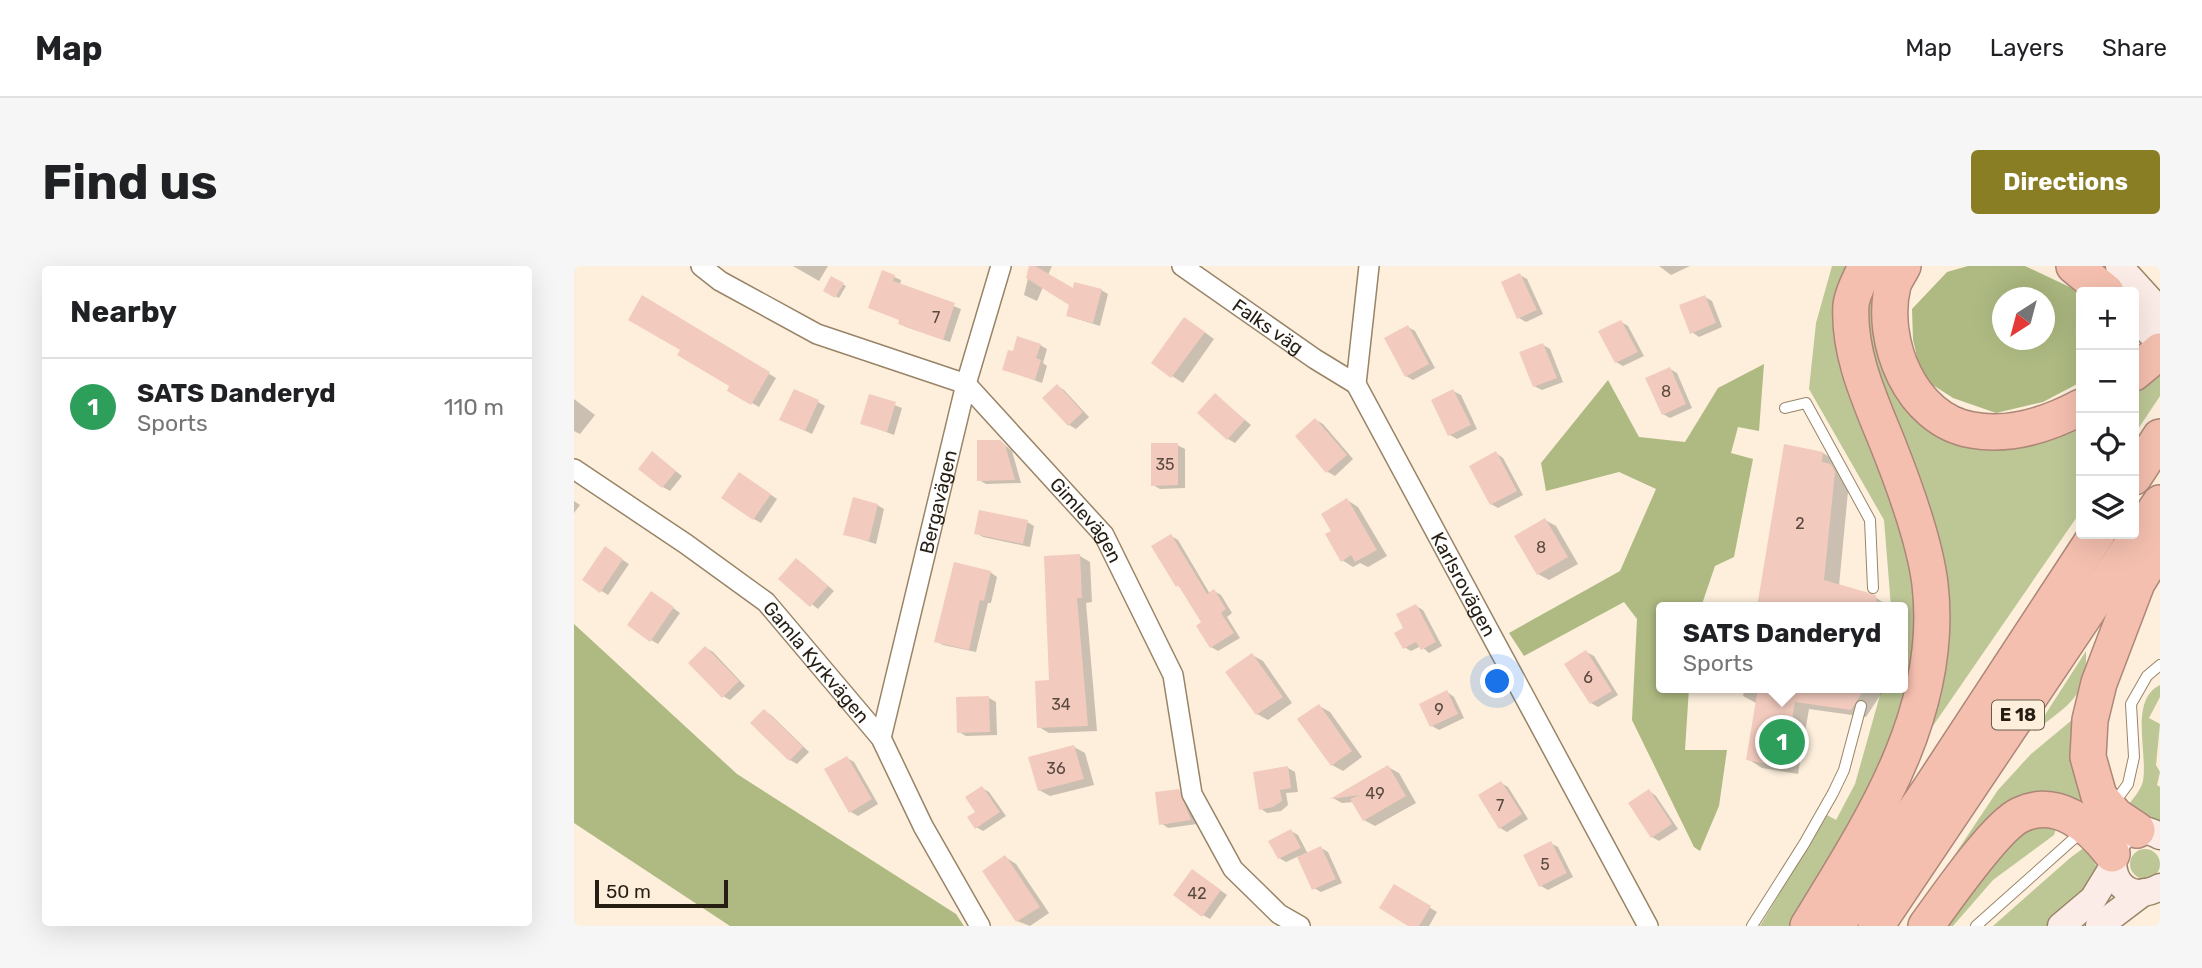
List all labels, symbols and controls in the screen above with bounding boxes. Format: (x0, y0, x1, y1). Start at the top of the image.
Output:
text: Map (35, 29, 103, 68)
text: Map (1905, 34, 1952, 62)
text: Layers (1990, 34, 2064, 62)
text: Share (2102, 34, 2167, 62)
button: Directions (1971, 150, 2160, 214)
text: Find us (42, 153, 218, 211)
north arrow (1992, 287, 2055, 350)
map controls (2076, 287, 2139, 539)
button: + (2076, 287, 2139, 350)
text: Nearby (70, 294, 177, 330)
street label: Falks väg (1228, 294, 1308, 359)
house number: 7 (932, 308, 940, 327)
button: − (2076, 350, 2139, 413)
text: SATS Danderyd (137, 378, 336, 409)
house number: 8 (1661, 382, 1671, 401)
text: 1 (87, 393, 99, 421)
text: 110 m (444, 393, 504, 421)
text: Sports (137, 409, 208, 437)
button: locate (2076, 413, 2139, 476)
street label: Bergavägen (915, 448, 962, 556)
house number: 35 (1155, 455, 1175, 474)
street label: Gimlevägen (1045, 473, 1127, 567)
button: layers (2076, 476, 2139, 539)
house number: 2 (1795, 514, 1805, 533)
street label: Karlsrovägen (1426, 528, 1501, 640)
house number: 8 (1536, 538, 1546, 557)
street label: Gamla Kyrkvägen (758, 597, 874, 728)
popup (1656, 602, 1908, 693)
text: SATS Danderyd (1683, 618, 1881, 649)
text: Sports (1683, 649, 1753, 677)
your location (1480, 664, 1514, 698)
house number: 6 (1583, 668, 1593, 687)
house number: 34 (1051, 695, 1071, 714)
house number: 9 (1434, 700, 1444, 719)
road number: E 18 (1992, 700, 2044, 729)
pin: 1 (1759, 716, 1805, 768)
house number: 36 (1046, 759, 1066, 778)
house number: 49 (1365, 784, 1385, 803)
house number: 7 (1496, 796, 1504, 815)
house number: 5 (1540, 855, 1550, 874)
scale bar (595, 877, 728, 909)
text: 50 m (606, 880, 651, 903)
house number: 42 (1187, 884, 1207, 903)

